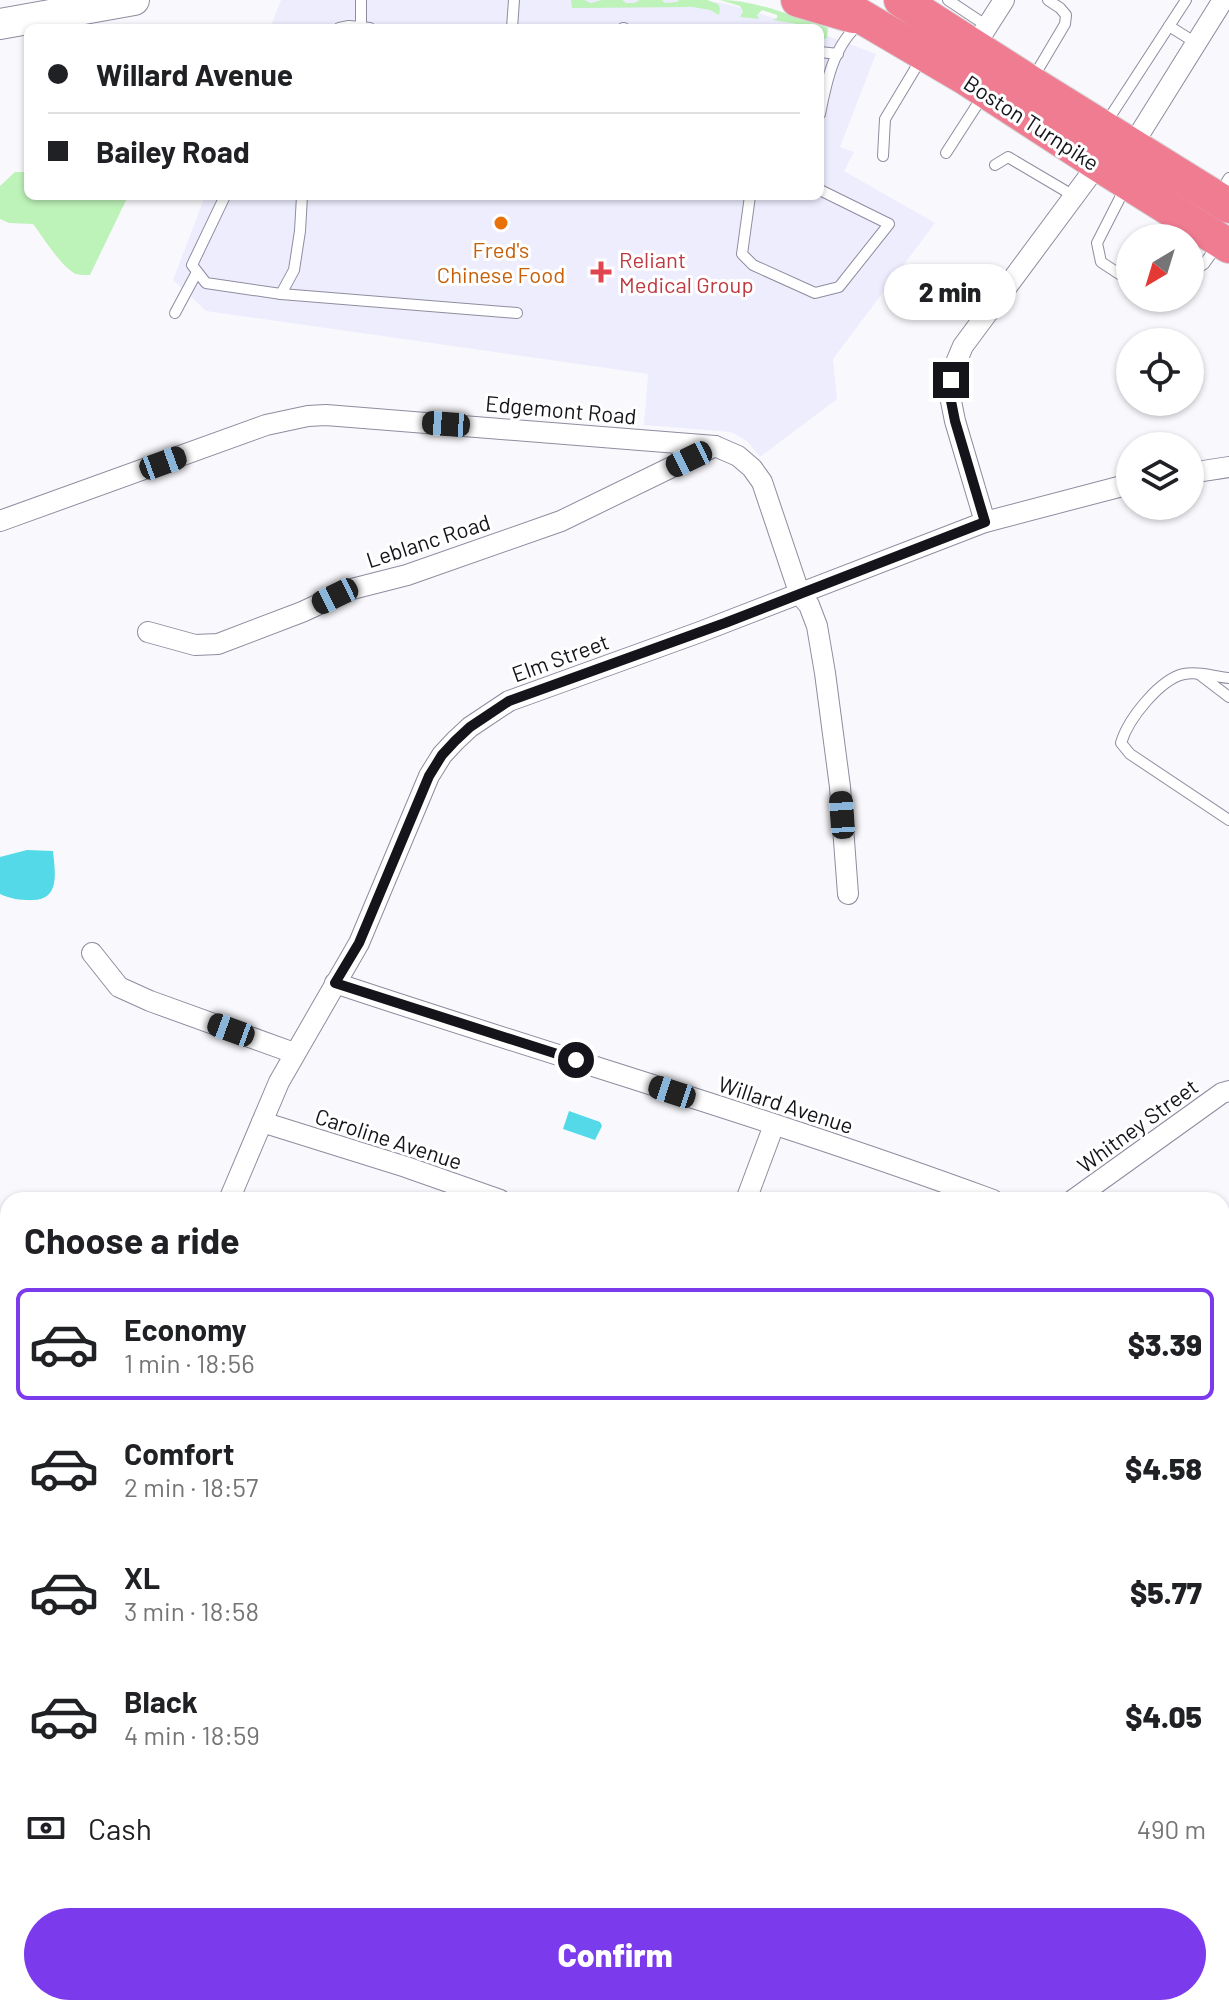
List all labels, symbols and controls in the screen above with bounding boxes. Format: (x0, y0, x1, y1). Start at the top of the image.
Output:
text: Willard Avenue (96, 56, 293, 92)
street label: Boston Turnpike (960, 69, 1104, 175)
text: Bailey Road (96, 133, 250, 169)
marker: Fred's Chinese Food (492, 214, 510, 232)
north arrow (1116, 224, 1204, 312)
map controls (1116, 224, 1204, 520)
place label: Fred's Chinese Food (437, 236, 565, 287)
place label: Reliant Medical Group (619, 246, 754, 297)
marker: Reliant Medical Group (590, 261, 612, 283)
callout: 2 min (885, 264, 1017, 320)
text: 2 min (919, 276, 981, 307)
button: locate (1116, 328, 1204, 416)
route end (933, 362, 969, 398)
street label: Edgemont Road (484, 389, 638, 429)
car (421, 410, 471, 438)
button: layers (1116, 432, 1204, 520)
car (662, 438, 716, 480)
car (136, 444, 190, 482)
street label: Leblanc Road (363, 508, 493, 572)
car (308, 575, 362, 617)
street label: Elm Street (508, 628, 612, 686)
car (828, 790, 856, 840)
car (204, 1011, 258, 1049)
route start (558, 1042, 594, 1078)
street label: Willard Avenue (715, 1070, 857, 1138)
car (645, 1073, 699, 1111)
street label: Whitney Street (1072, 1073, 1202, 1177)
street label: Caroline Avenue (312, 1102, 466, 1174)
text: Choose a ride (24, 1218, 240, 1261)
icon: car (28, 1308, 100, 1380)
text: Economy (124, 1311, 247, 1347)
text: $3.39 (1128, 1326, 1202, 1362)
text: 1 min · 18:56 (124, 1347, 255, 1378)
icon: car (28, 1432, 100, 1504)
text: Comfort (124, 1435, 234, 1471)
text: $4.58 (1125, 1450, 1202, 1486)
text: 2 min · 18:57 (124, 1471, 258, 1502)
icon: car (28, 1556, 100, 1628)
text: XL (124, 1559, 160, 1595)
text: $5.77 (1130, 1574, 1202, 1610)
text: 3 min · 18:58 (124, 1595, 259, 1626)
icon: car (28, 1680, 100, 1752)
text: Black (124, 1683, 198, 1719)
text: $4.05 (1125, 1698, 1202, 1734)
text: 4 min · 18:59 (124, 1719, 260, 1750)
icon: cash (24, 1806, 68, 1850)
text: Cash (88, 1810, 152, 1846)
text: 490 m (1137, 1813, 1206, 1844)
button: Confirm (24, 1908, 1206, 2000)

